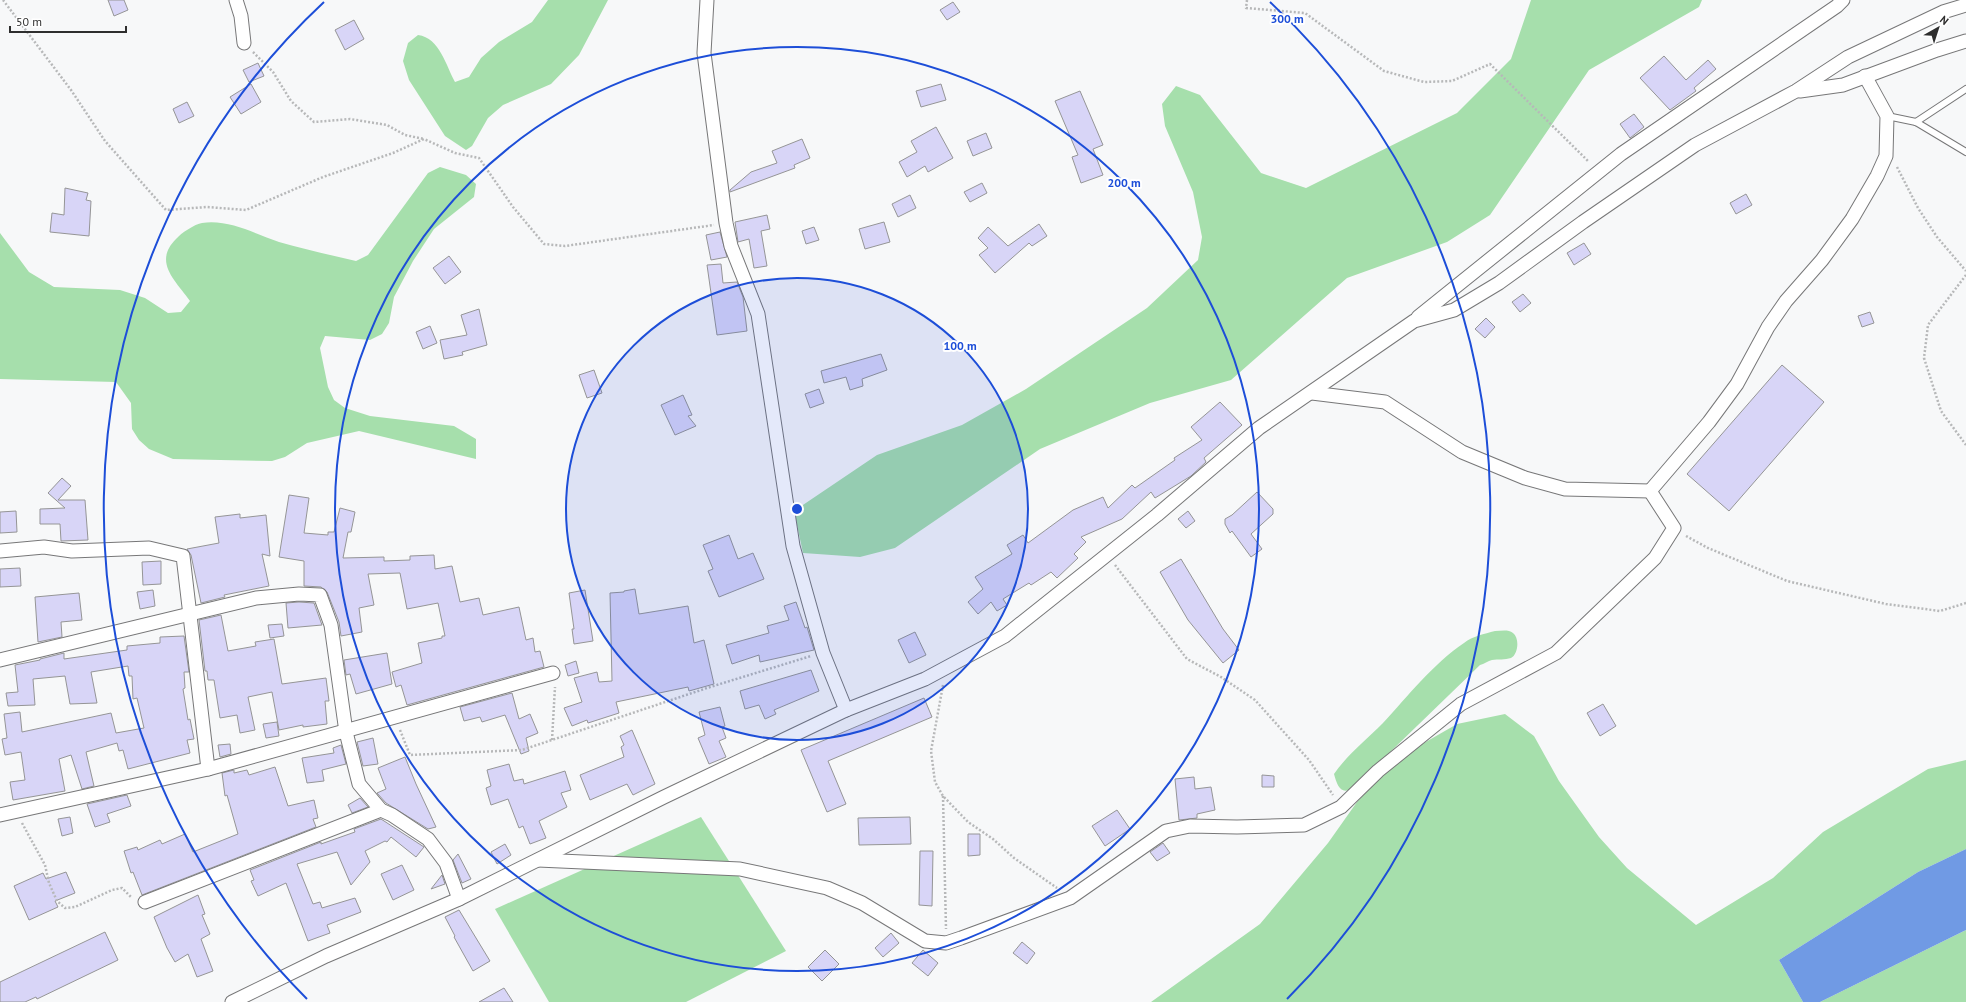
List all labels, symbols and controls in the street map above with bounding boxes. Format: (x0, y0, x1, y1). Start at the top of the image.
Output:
scale bar (10, 8, 126, 34)
north arrow (1918, 8, 1958, 48)
text: 300 m (1270, 11, 1304, 26)
text: N (1937, 13, 1952, 28)
text: 50 m (16, 14, 42, 29)
text: 200 m (1107, 175, 1141, 190)
text: 100 m (943, 338, 977, 353)
centre of rings (790, 502, 804, 516)

